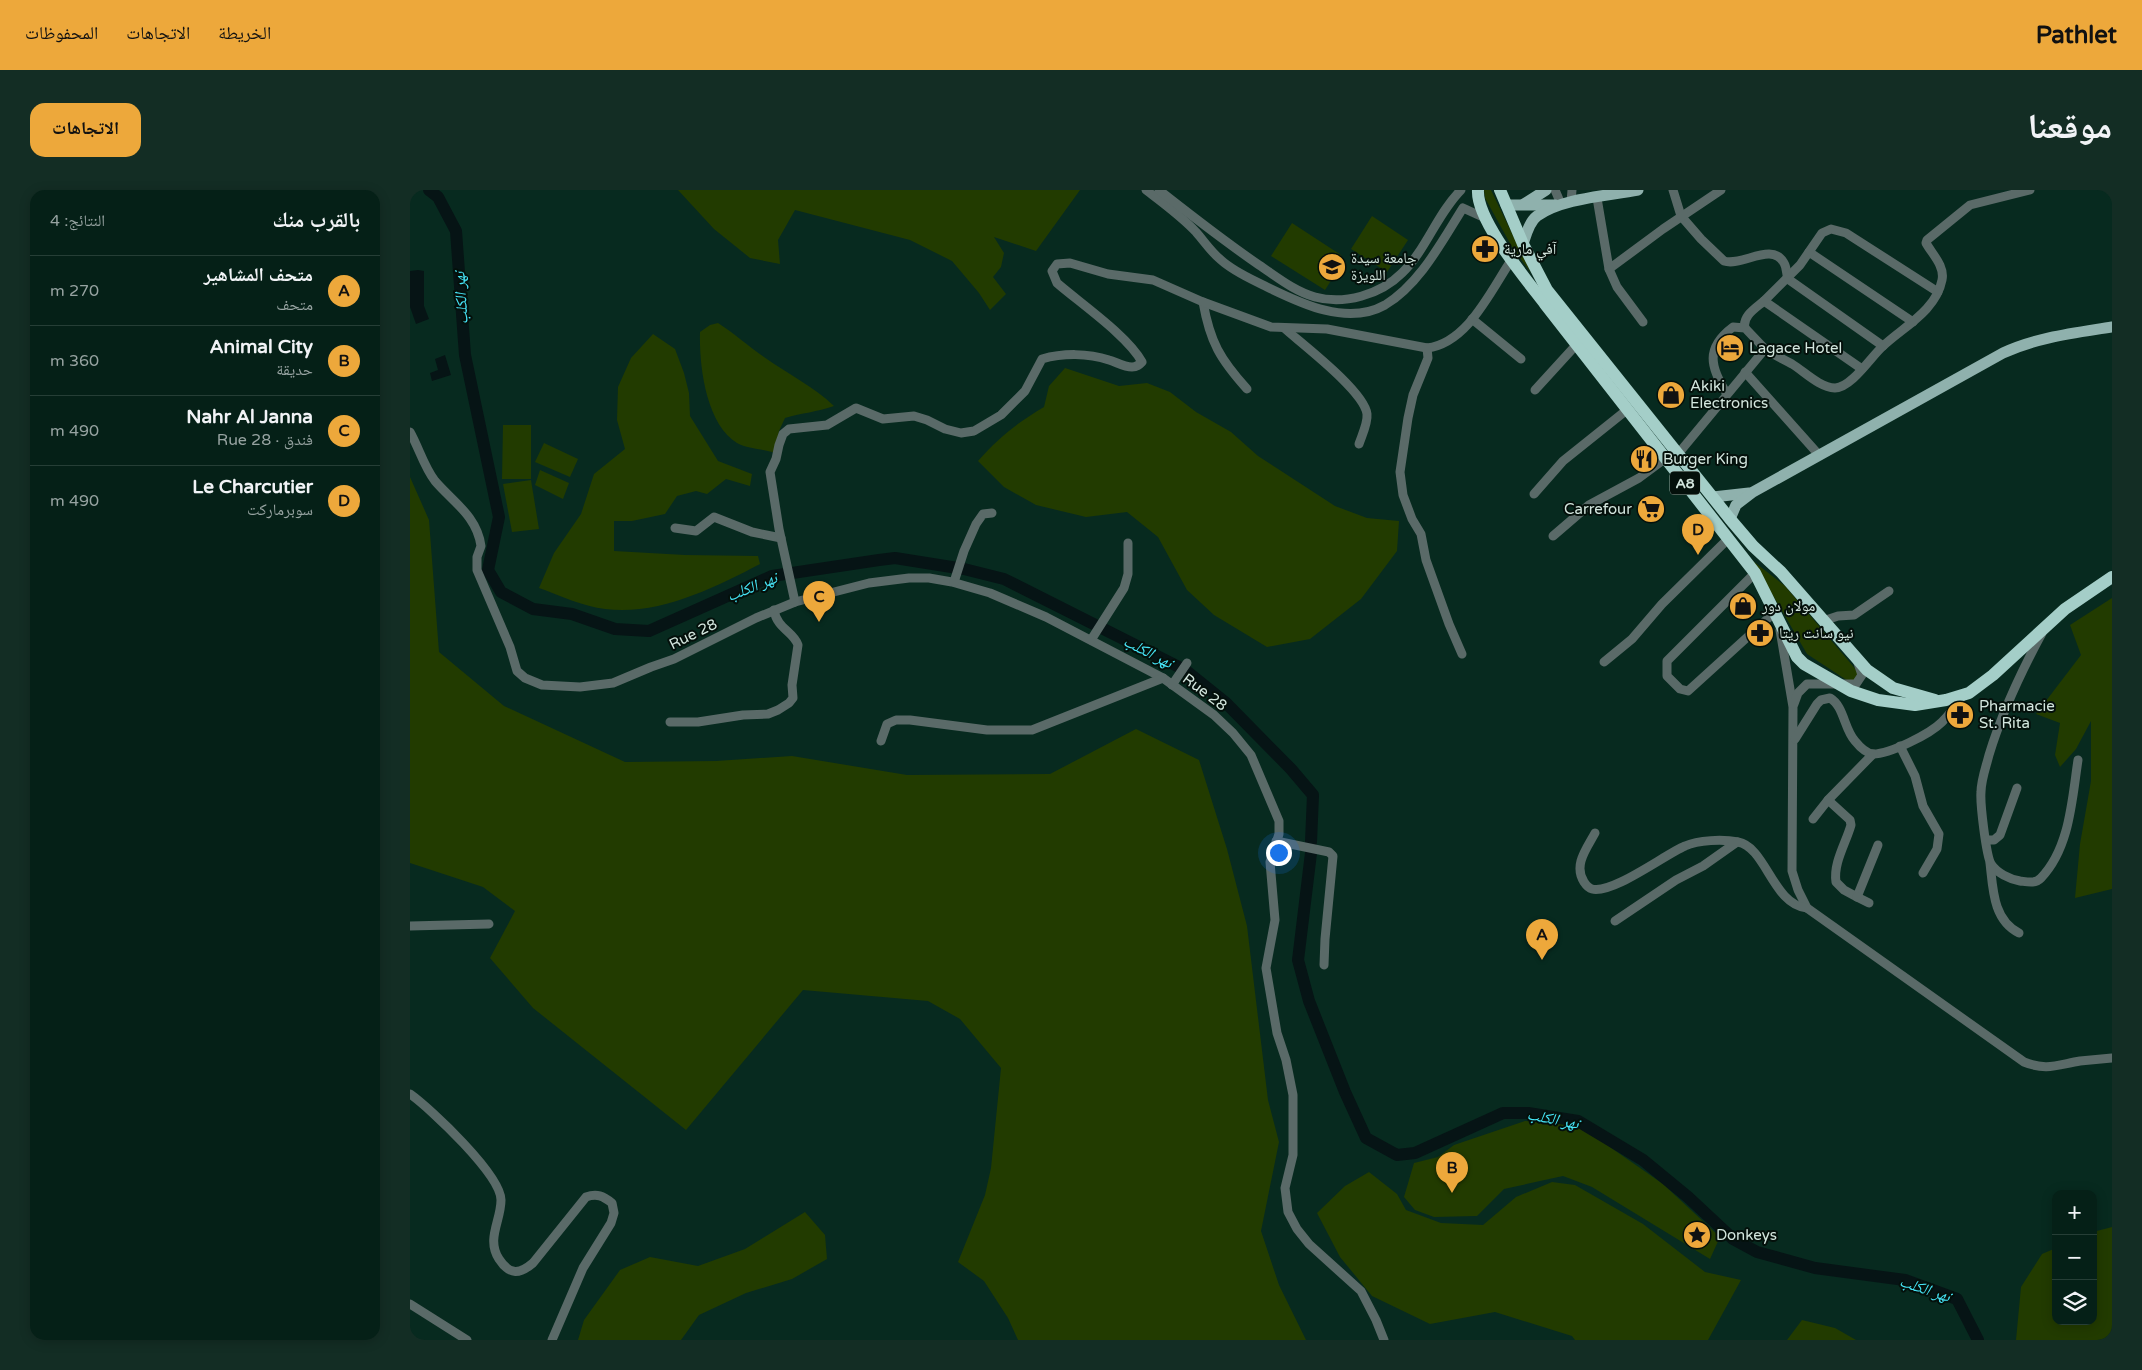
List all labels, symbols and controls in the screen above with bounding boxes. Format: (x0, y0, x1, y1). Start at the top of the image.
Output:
text: Pathlet (2036, 21, 2117, 50)
text: المحفوظات (25, 22, 98, 44)
text: الاتجاهات (126, 22, 190, 44)
text: الخريطة (218, 22, 271, 44)
button: الاتجاهات (30, 103, 141, 157)
text: موقعنا (2027, 106, 2112, 148)
text: بالقرب منك (273, 208, 360, 233)
text: النتائج: 4 (50, 211, 105, 231)
pharmacy icon: آفي مارية (1470, 234, 1500, 264)
place label: آفي مارية (1504, 240, 1558, 261)
place label: جامعة سيدة اللويزة (1351, 249, 1417, 284)
school or university icon: جامعة سيدة اللويزة (1317, 252, 1347, 282)
text: متحف المشاهير (204, 264, 313, 286)
water label: نهر الكلب (449, 268, 473, 325)
text: 270 m (50, 281, 99, 301)
text: A (338, 281, 350, 301)
text: متحف (276, 295, 313, 315)
hotel icon: Lagace Hotel (1715, 333, 1745, 363)
text: Animal City (210, 336, 313, 358)
place label: Lagace Hotel (1749, 339, 1842, 357)
text: 360 m (50, 351, 99, 371)
text: B (338, 351, 350, 371)
text: حديقة (276, 360, 313, 380)
place label: Akiki Electronics (1690, 377, 1768, 412)
shop icon: Akiki Electronics (1656, 380, 1686, 410)
text: Nahr Al Janna (186, 406, 313, 428)
text: 490 m (50, 421, 99, 441)
text: C (338, 421, 350, 441)
text: فندق · Rue 28 (217, 430, 313, 450)
restaurant icon: Burger King (1629, 444, 1659, 474)
place label: Burger King (1663, 450, 1748, 468)
road number: A8 (1670, 472, 1700, 494)
text: Le Charcutier (192, 476, 313, 498)
text: 490 m (50, 491, 99, 511)
text: D (338, 491, 350, 511)
supermarket icon: Carrefour (1636, 494, 1666, 524)
text: سوبرماركت (247, 500, 313, 520)
place label: Carrefour (1564, 500, 1632, 518)
pin: D (1682, 514, 1714, 555)
water label: نهر الكلب (724, 567, 783, 606)
pin: C (803, 581, 835, 622)
shop icon: مولان دور (1728, 591, 1758, 621)
place label: مولان دور (1761, 597, 1816, 616)
street label: Rue 28 (666, 615, 720, 653)
pharmacy icon: نيو سانت ريتا (1745, 618, 1775, 648)
place label: نيو سانت ريتا (1779, 624, 1854, 642)
water label: نهر الكلب (1120, 631, 1178, 674)
street label: Rue 28 (1179, 669, 1231, 715)
place label: Pharmacie St. Rita (1979, 697, 2055, 732)
pharmacy icon: Pharmacie St. Rita (1945, 700, 1975, 730)
your location (1266, 840, 1292, 866)
pin: A (1526, 919, 1558, 960)
water label: نهر الكلب (1525, 1104, 1583, 1134)
pin: B (1436, 1152, 1468, 1193)
map controls (2052, 1190, 2097, 1325)
button: + (2052, 1190, 2097, 1235)
place icon: Donkeys (1682, 1220, 1712, 1250)
place label: Donkeys (1716, 1226, 1777, 1244)
button: − (2052, 1235, 2097, 1280)
water label: نهر الكلب (1897, 1271, 1956, 1307)
button: layers (2052, 1280, 2097, 1325)

